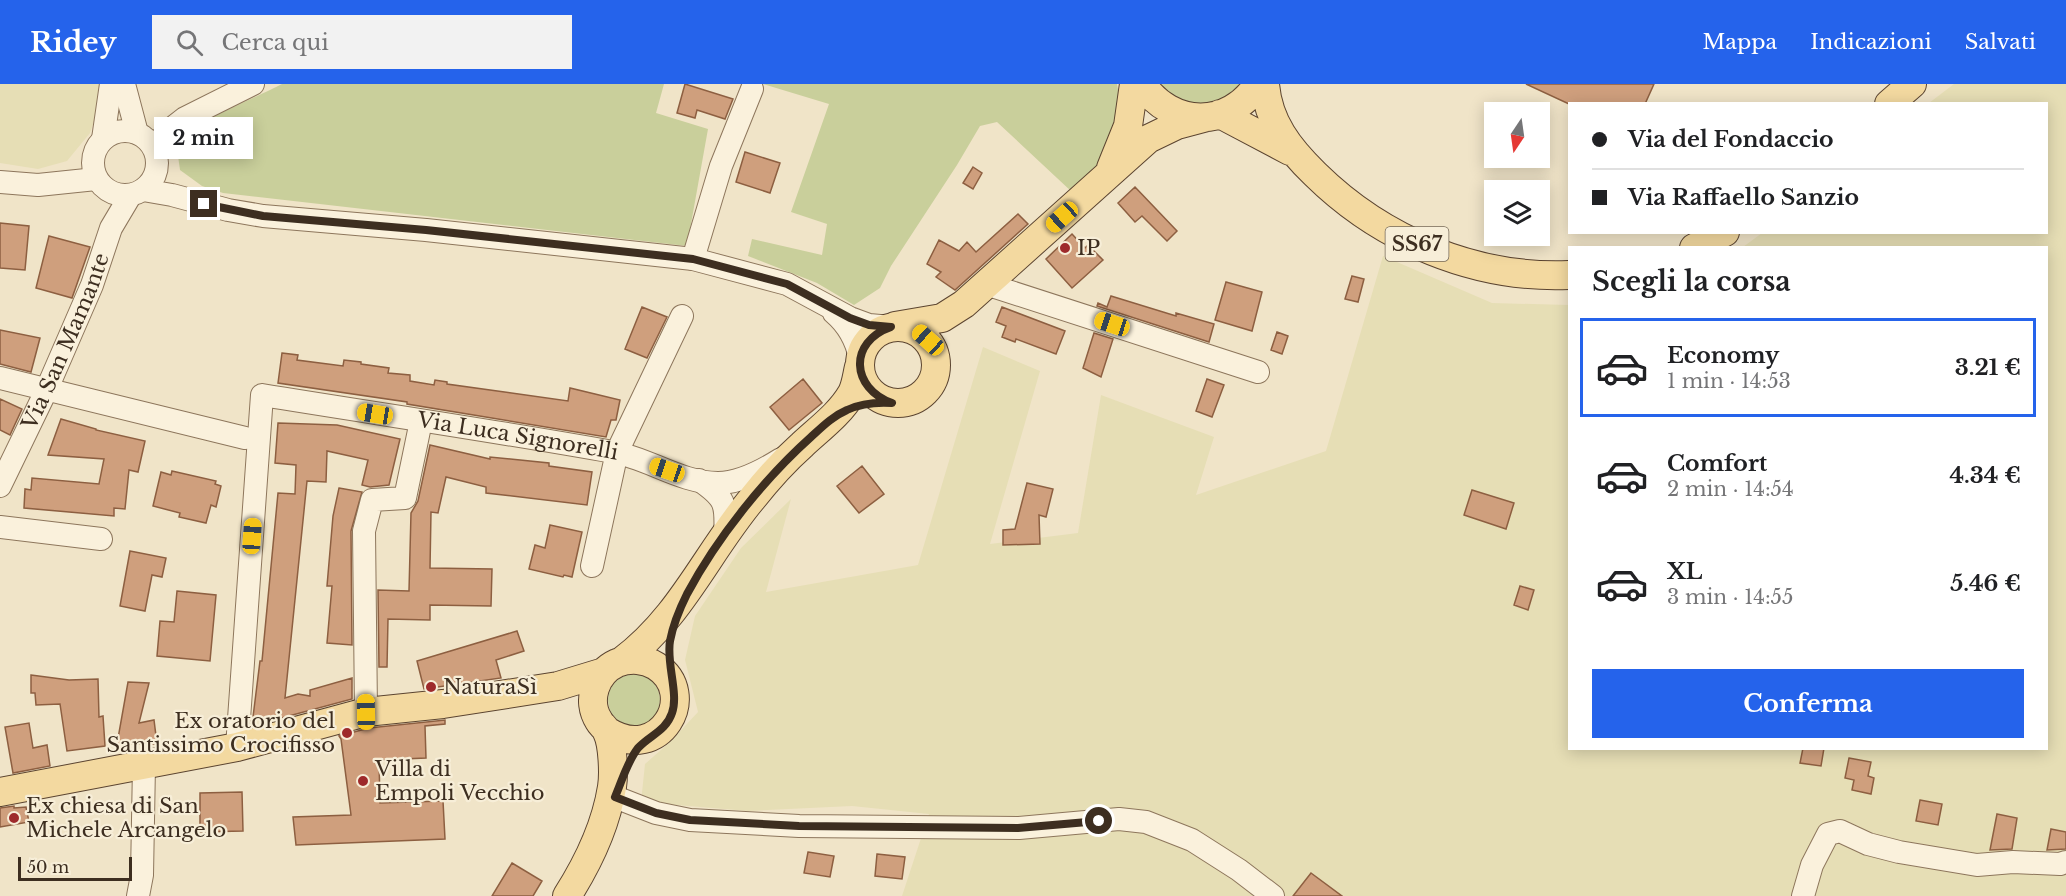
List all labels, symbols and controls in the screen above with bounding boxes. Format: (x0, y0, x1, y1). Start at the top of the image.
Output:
search box (152, 15, 572, 69)
text: Ridey (30, 25, 116, 60)
icon: search (173, 26, 206, 59)
text: Cerca qui (221, 29, 329, 56)
text: Mappa (1702, 29, 1777, 55)
text: Indicazioni (1810, 29, 1932, 55)
text: Salvati (1965, 29, 2036, 55)
north arrow (1484, 102, 1550, 168)
map controls (1484, 102, 1550, 246)
callout: 2 min (154, 117, 254, 159)
text: 2 min (172, 126, 235, 150)
text: Via del Fondaccio (1628, 126, 1834, 153)
button: layers (1484, 180, 1550, 246)
text: Via Raffaello Sanzio (1628, 184, 1859, 211)
route end (190, 190, 217, 217)
car (1043, 198, 1081, 236)
road number: SS67 (1386, 227, 1448, 261)
place label: IP (1077, 235, 1100, 261)
marker: IP (1058, 241, 1072, 255)
street label: Via San Mamante (16, 250, 115, 435)
text: Scegli la corsa (1592, 265, 1791, 298)
car (1092, 310, 1132, 338)
car (909, 321, 947, 359)
icon: car (1595, 341, 1649, 395)
text: Economy (1667, 342, 1779, 369)
text: 3.21 € (1955, 354, 2021, 381)
text: 1 min · 14:53 (1667, 369, 1791, 393)
car (356, 402, 394, 426)
street label: Via Luca Signorelli (415, 407, 620, 466)
icon: car (1595, 449, 1649, 503)
text: Comfort (1667, 450, 1767, 477)
car (647, 456, 687, 484)
text: 4.34 € (1949, 462, 2021, 489)
text: 2 min · 14:54 (1667, 477, 1794, 501)
car (242, 517, 262, 555)
icon: car (1595, 557, 1649, 611)
text: XL (1667, 558, 1702, 585)
text: 5.46 € (1950, 570, 2021, 597)
text: 3 min · 14:55 (1667, 585, 1793, 609)
button: Conferma (1592, 669, 2024, 738)
place label: NaturaSì (443, 674, 537, 700)
marker: NaturaSì (424, 680, 438, 694)
car (357, 694, 375, 730)
place label: Ex oratorio del Santissimo Crocifisso (106, 708, 335, 758)
marker: Ex oratorio del Santissimo Crocifisso (340, 726, 354, 740)
place label: Villa di Empoli Vecchio (374, 756, 545, 806)
marker: Villa di Empoli Vecchio (356, 774, 370, 788)
place label: Ex chiesa di San Michele Arcangelo (26, 793, 226, 843)
route start (1085, 807, 1112, 834)
marker: Ex chiesa di San Michele Arcangelo (7, 811, 21, 825)
scale bar (18, 854, 132, 882)
text: 50 m (27, 857, 69, 877)

